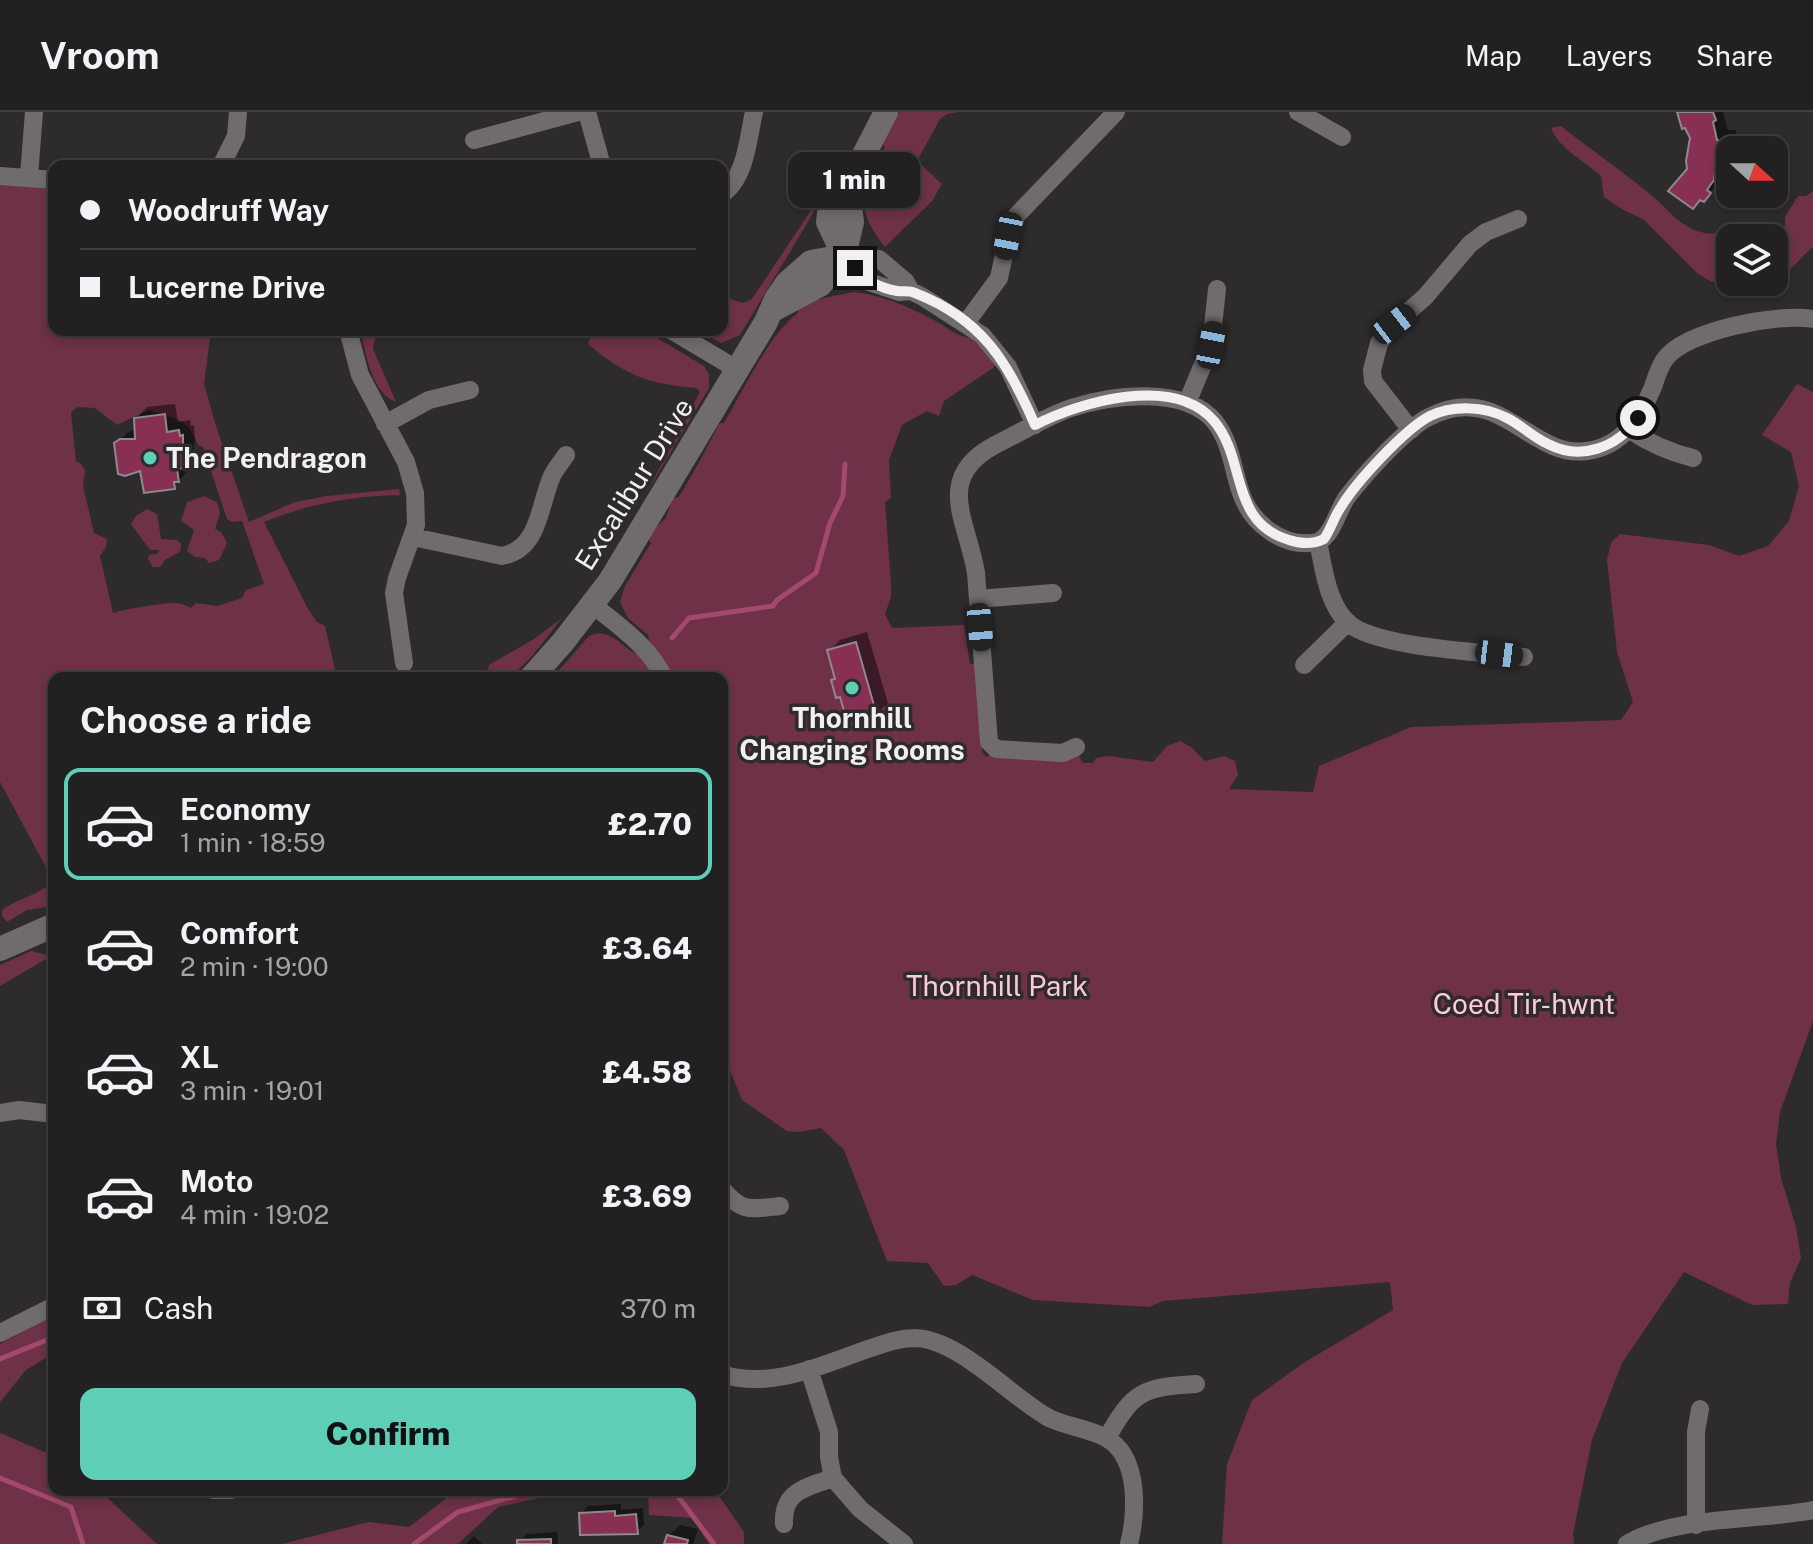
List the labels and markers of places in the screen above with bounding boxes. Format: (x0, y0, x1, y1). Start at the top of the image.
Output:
place label: The Pendragon (166, 441, 367, 474)
marker: The Pendragon (141, 449, 159, 467)
marker: Thornhill Changing Rooms (843, 679, 861, 697)
place label: Thornhill Changing Rooms (739, 701, 965, 766)

